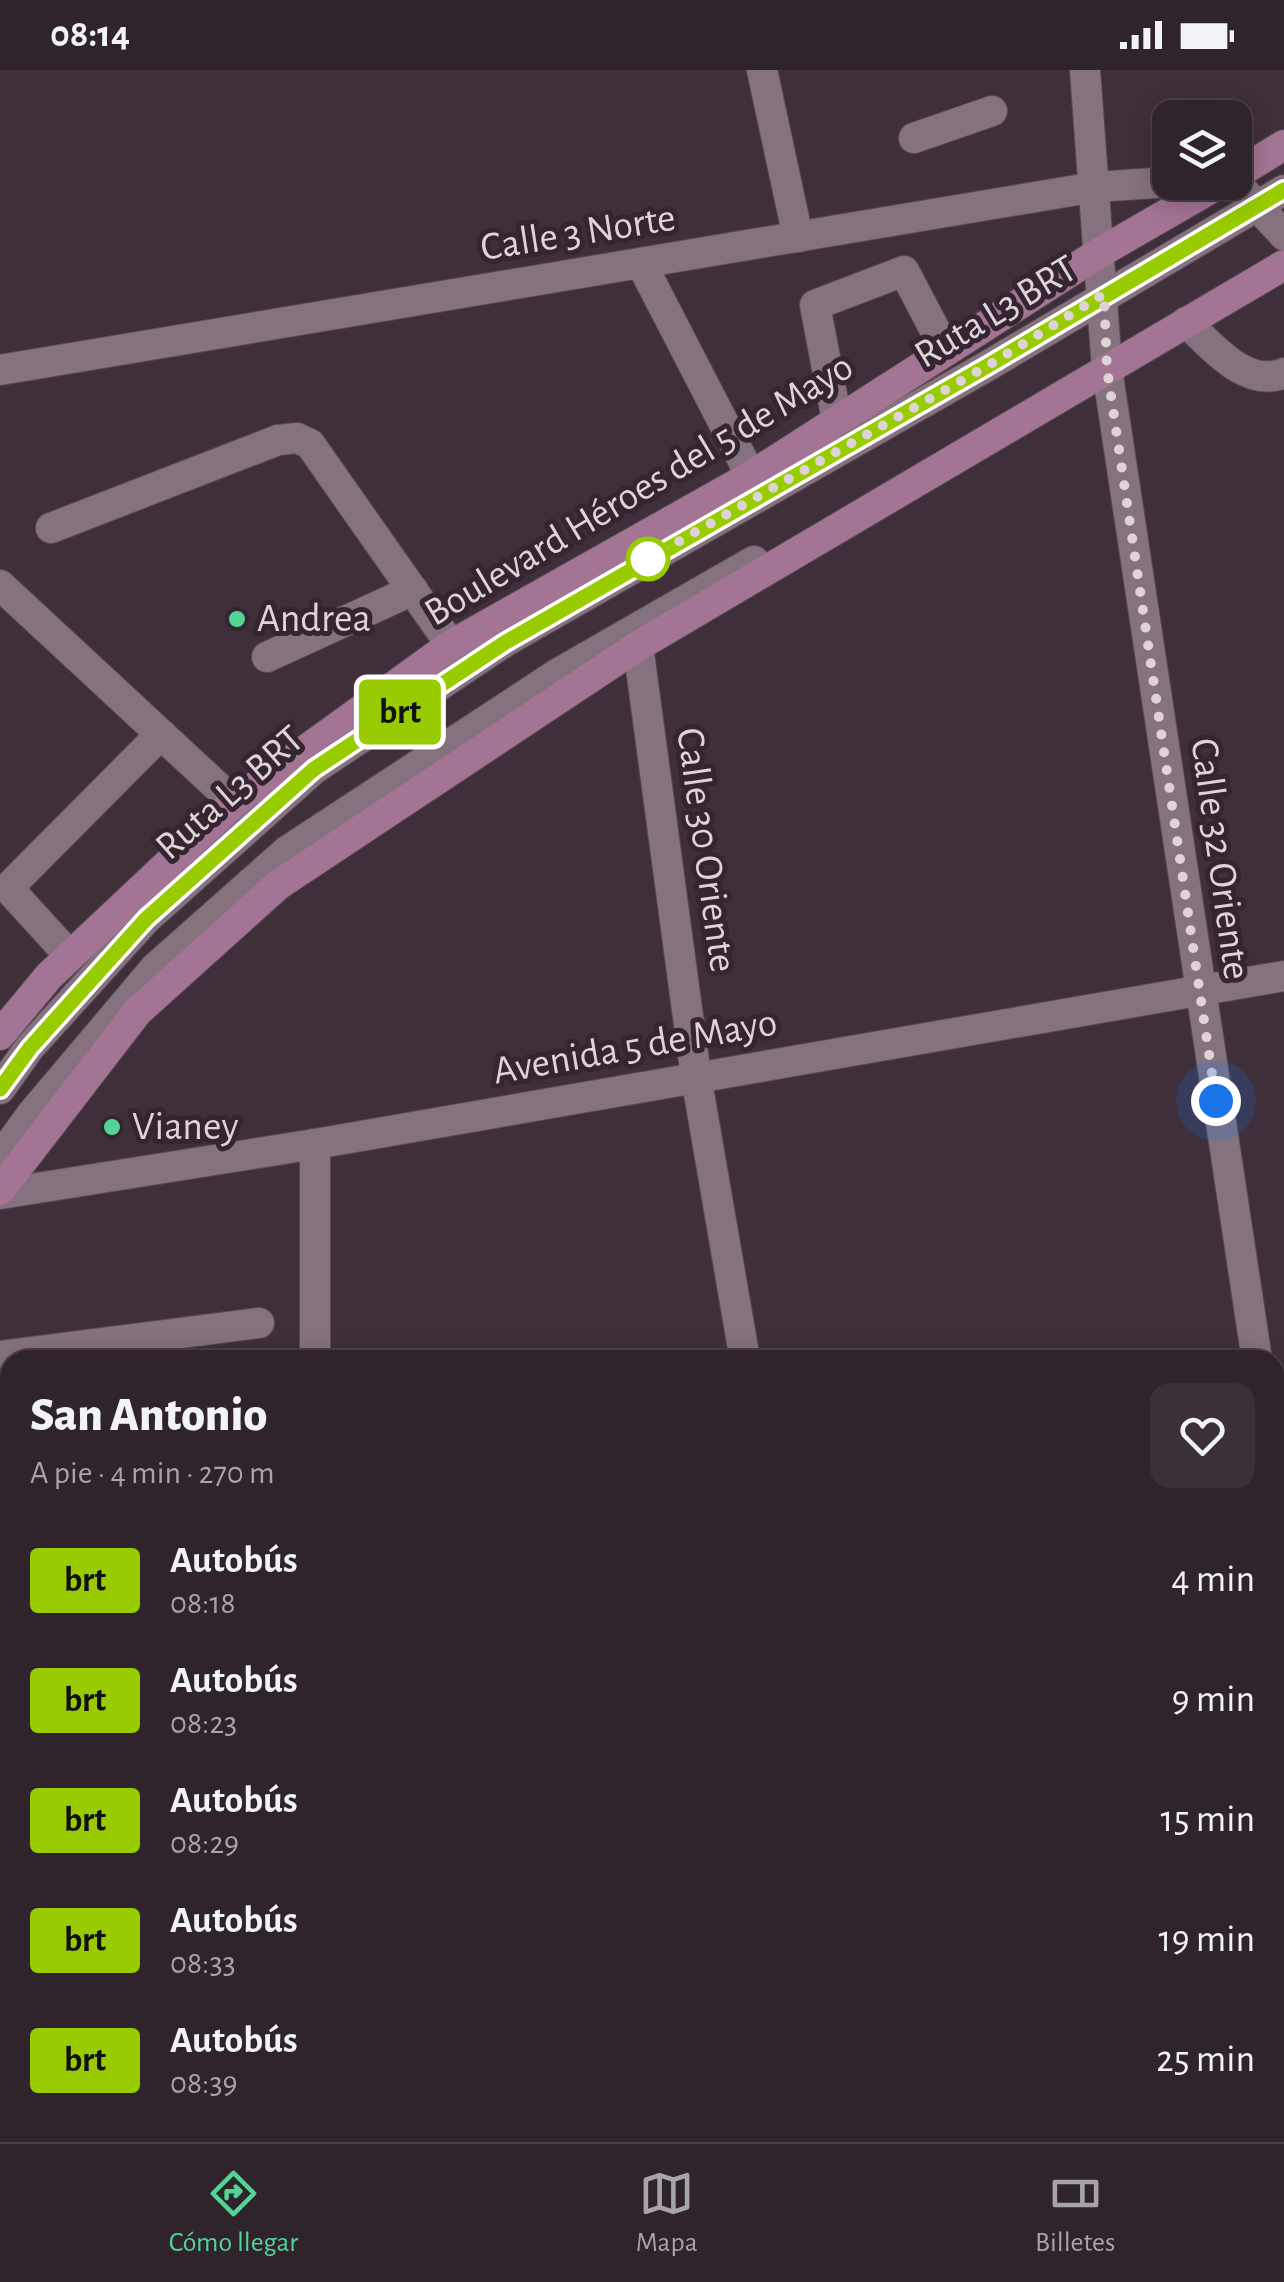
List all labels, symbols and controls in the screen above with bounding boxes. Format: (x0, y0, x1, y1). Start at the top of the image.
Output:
text: 08:14 (50, 16, 130, 54)
map controls (1152, 100, 1252, 200)
button: layers (1152, 100, 1252, 200)
street label: Calle 3 Norte (478, 198, 678, 268)
street label: Ruta L3 BRT (908, 248, 1084, 376)
street label: Boulevard Héroes del 5 de Mayo (418, 346, 860, 634)
unlabelled marker (627, 538, 669, 580)
place label: Andrea (257, 599, 371, 639)
marker: Andrea (226, 608, 248, 630)
line badge: brt (342, 680, 458, 744)
text: brt (379, 695, 421, 730)
street label: Ruta L3 BRT (149, 718, 311, 868)
street label: Calle 30 Oriente (669, 725, 743, 975)
street label: Calle 32 Oriente (1183, 736, 1257, 982)
street label: Avenida 5 de Mayo (490, 1002, 780, 1092)
your location (1191, 1076, 1241, 1126)
place label: Vianey (132, 1107, 238, 1147)
marker: Vianey (101, 1116, 123, 1138)
button: heart (1150, 1383, 1255, 1488)
text: San Antonio (30, 1392, 267, 1440)
text: A pie · 4 min · 270 m (30, 1457, 275, 1489)
text: Autobús (170, 1542, 298, 1580)
text: 4 min (1171, 1561, 1255, 1599)
text: brt (64, 1563, 106, 1598)
text: 08:18 (170, 1587, 236, 1619)
text: Autobús (170, 1662, 298, 1700)
text: 9 min (1172, 1681, 1255, 1719)
text: brt (64, 1683, 106, 1718)
text: 08:23 (170, 1707, 237, 1739)
text: Autobús (170, 1782, 298, 1820)
text: 15 min (1161, 1801, 1255, 1839)
text: brt (64, 1803, 106, 1838)
text: 08:29 (170, 1827, 239, 1859)
text: Autobús (170, 1902, 298, 1940)
text: 19 min (1159, 1921, 1255, 1959)
text: brt (64, 1923, 106, 1958)
text: 08:33 (170, 1947, 236, 1979)
text: Autobús (170, 2022, 298, 2060)
text: 25 min (1156, 2041, 1255, 2079)
text: brt (64, 2043, 106, 2078)
text: 08:39 (170, 2067, 238, 2099)
tab: Cómo llegar (169, 2166, 298, 2260)
tab: Mapa (636, 2166, 698, 2260)
tab: Billetes (1035, 2166, 1115, 2260)

